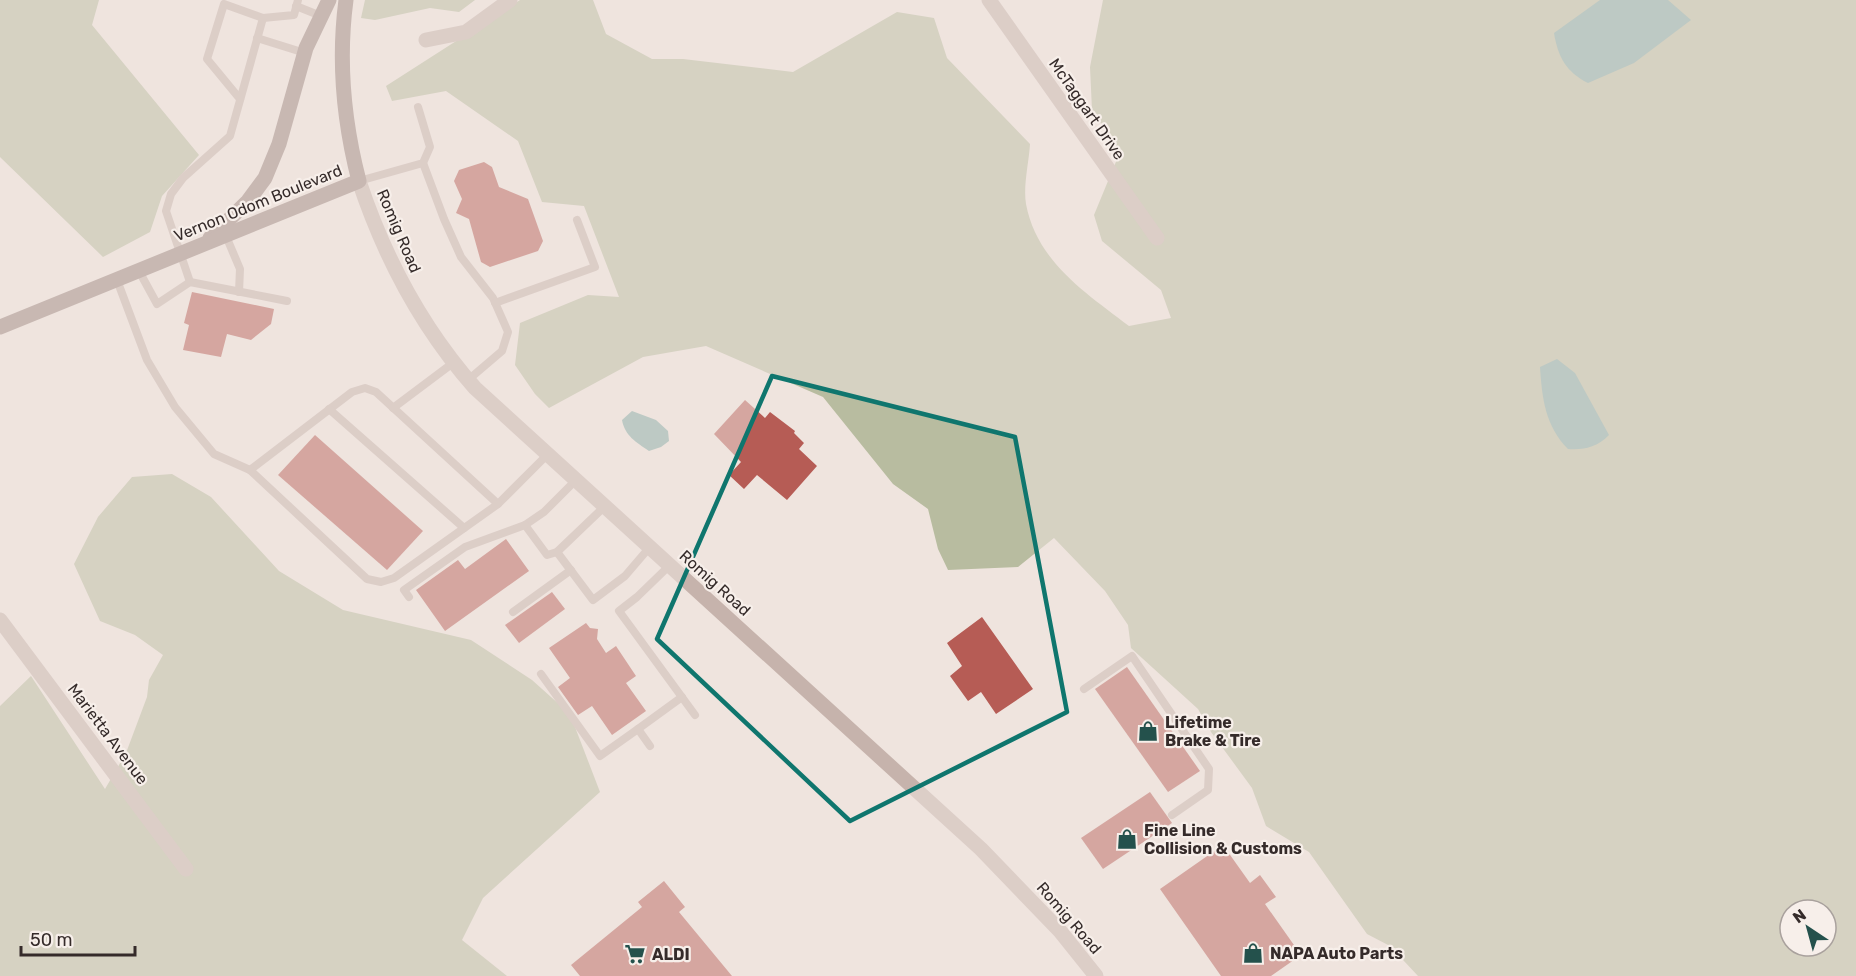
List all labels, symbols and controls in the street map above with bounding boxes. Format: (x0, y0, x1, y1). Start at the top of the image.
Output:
street label: McTaggart Drive (1045, 55, 1129, 163)
street label: Vernon Odom Boulevard (171, 161, 345, 245)
street label: Romig Road (373, 186, 425, 276)
street label: Romig Road (676, 546, 754, 620)
street label: Marietta Avenue (64, 680, 152, 788)
place label: Lifetime Brake & Tire (1165, 713, 1261, 750)
shop icon: Lifetime Brake & Tire (1136, 719, 1160, 743)
place label: Fine Line Collision & Customs (1144, 821, 1302, 858)
shop icon: Fine Line Collision & Customs (1115, 827, 1139, 851)
street label: Romig Road (1033, 878, 1105, 958)
north arrow (1778, 898, 1838, 958)
text: N (1789, 905, 1810, 927)
scale bar (21, 919, 135, 957)
text: 50 m (30, 929, 73, 951)
shop icon: NAPA Auto Parts (1241, 941, 1265, 965)
supermarket icon: ALDI (623, 942, 647, 966)
place label: NAPA Auto Parts (1270, 944, 1403, 963)
place label: ALDI (652, 945, 690, 964)

